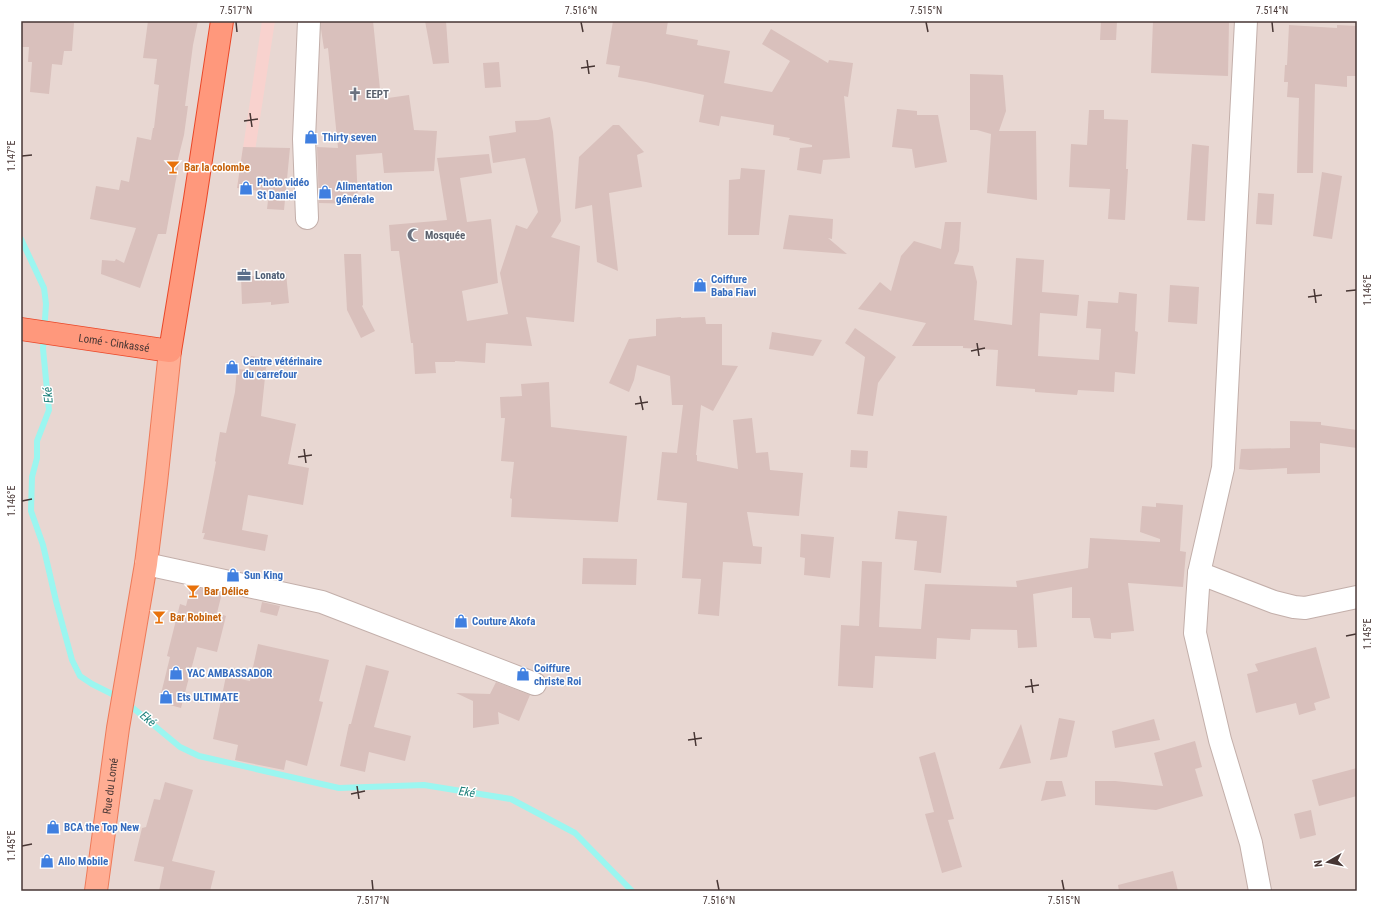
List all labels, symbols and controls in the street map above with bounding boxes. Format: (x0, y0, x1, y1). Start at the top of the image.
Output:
text: 7.517°N (220, 5, 252, 16)
text: 7.516°N (565, 5, 597, 16)
text: 7.515°N (910, 5, 942, 16)
text: 7.514°N (1256, 5, 1288, 16)
church icon: EEPT (347, 86, 363, 102)
place label: EEPT (366, 88, 389, 101)
shop icon: Thirty seven (303, 129, 319, 145)
place label: Thirty seven (322, 131, 377, 144)
text: 1.147°E (6, 140, 17, 172)
bar icon: Bar la colombe (165, 159, 181, 175)
place label: Bar la colombe (184, 161, 250, 174)
place label: Photo vidéo St Daniel (257, 176, 310, 202)
shop icon: Photo vidéo St Daniel (238, 180, 254, 196)
place label: Alimentation générale (336, 180, 393, 206)
shop icon: Alimentation générale (317, 184, 333, 200)
mosque icon: Mosquée (406, 227, 422, 243)
place label: Mosquée (425, 229, 465, 242)
office icon: Lonato (236, 267, 252, 283)
place label: Lonato (255, 269, 286, 282)
place label: Coiffure Baba Fiavi (711, 273, 757, 299)
text: 1.146°E (1362, 274, 1373, 306)
shop icon: Coiffure Baba Fiavi (692, 277, 708, 293)
street label: Lomé - Cinkassé (78, 331, 150, 354)
place label: Centre vétérinaire du carrefour (243, 355, 322, 381)
shop icon: Centre vétérinaire du carrefour (224, 359, 240, 375)
water label: Eké (40, 386, 56, 404)
text: 1.146°E (6, 485, 17, 517)
shop icon: Sun King (225, 567, 241, 583)
place label: Sun King (244, 569, 283, 582)
bar icon: Bar Délice (185, 583, 201, 599)
place label: Bar Délice (204, 585, 249, 598)
bar icon: Bar Robinet (151, 609, 167, 625)
place label: Bar Robinet (170, 611, 222, 624)
shop icon: Couture Akofa (453, 613, 469, 629)
place label: Couture Akofa (472, 615, 535, 628)
text: 1.145°E (1362, 618, 1373, 650)
place label: Coiffure christe Roi (534, 662, 582, 688)
shop icon: YAC AMBASSADOR (168, 665, 184, 681)
shop icon: Coiffure christe Roi (515, 666, 531, 682)
place label: YAC AMBASSADOR (187, 667, 272, 680)
shop icon: Ets ULTIMATE (158, 689, 174, 705)
place label: Ets ULTIMATE (177, 691, 239, 704)
water label: Eké (137, 708, 159, 730)
street label: Rue du Lomé (100, 757, 120, 815)
water label: Eké (458, 784, 477, 800)
shop icon: BCA the Top New (45, 819, 61, 835)
place label: BCA the Top New (64, 821, 139, 834)
text: 1.145°E (6, 830, 17, 862)
north arrow (1308, 842, 1348, 882)
shop icon: Allo Mobile (39, 853, 55, 869)
place label: Allo Mobile (58, 855, 108, 868)
text: N (1312, 859, 1326, 868)
text: 7.517°N (357, 895, 389, 906)
text: 7.516°N (703, 895, 735, 906)
text: 7.515°N (1048, 895, 1080, 906)

